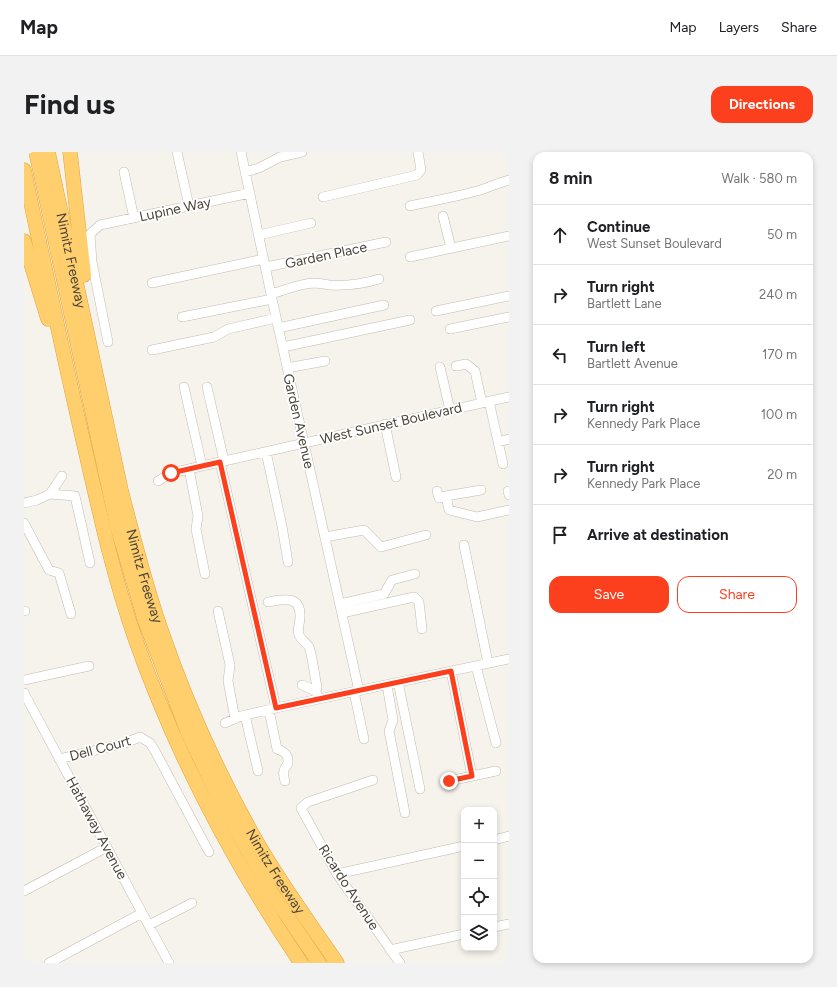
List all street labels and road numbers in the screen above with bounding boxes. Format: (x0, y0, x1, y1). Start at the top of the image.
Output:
street label: Lupine Way (138, 193, 213, 225)
street label: Nimitz Freeway (52, 211, 90, 311)
street label: Garden Place (284, 238, 369, 272)
street label: Garden Avenue (279, 372, 318, 471)
street label: West Sunset Boulevard (318, 399, 464, 448)
street label: Nimitz Freeway (122, 527, 166, 626)
street label: Dell Court (68, 732, 133, 765)
street label: Hathaway Avenue (62, 774, 131, 883)
street label: Nimitz Freeway (242, 826, 309, 918)
street label: Ricardo Avenue (315, 841, 383, 934)

